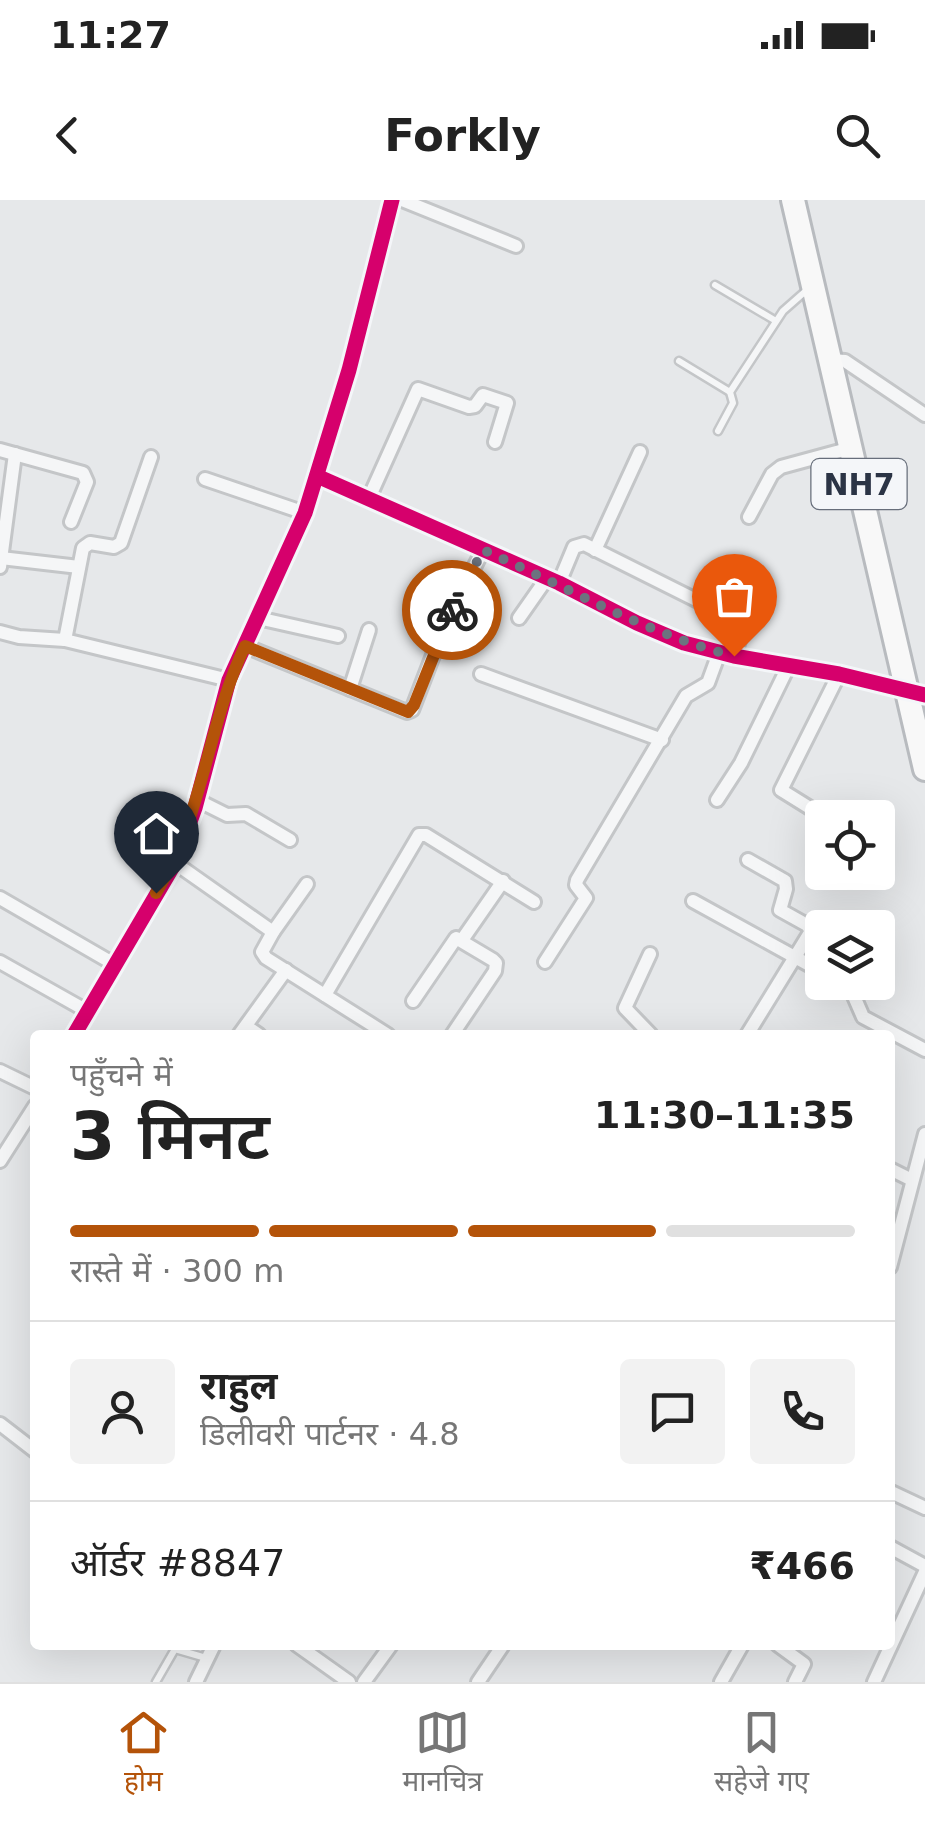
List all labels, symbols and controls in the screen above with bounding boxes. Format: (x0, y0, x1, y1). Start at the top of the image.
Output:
text: 11:27 (50, 13, 171, 57)
icon: back (40, 108, 95, 163)
icon: search (830, 108, 885, 163)
text: Forkly (384, 109, 541, 162)
road number: NH7 (812, 459, 906, 509)
pin (692, 554, 777, 657)
courier (402, 560, 502, 660)
icon: bag (707, 569, 762, 624)
icon: bike (425, 583, 480, 638)
pin (114, 791, 199, 894)
map controls (805, 800, 895, 1000)
button: locate (805, 800, 895, 890)
icon: home (129, 806, 184, 861)
button: layers (805, 910, 895, 1000)
text: पहुँचने में (70, 1056, 173, 1094)
text: 11:30–11:35 (594, 1093, 855, 1137)
text: 3 मिनट (70, 1099, 270, 1174)
text: रास्ते में · 300 m (70, 1252, 284, 1290)
button: person (70, 1359, 175, 1464)
button: chat (620, 1359, 725, 1464)
button: phone (750, 1359, 855, 1464)
text: राहुल (200, 1364, 277, 1408)
text: डिलीवरी पार्टनर · 4.8 (200, 1415, 460, 1453)
text: ऑर्डर #8847 (70, 1541, 285, 1585)
text: ₹466 (749, 1544, 855, 1588)
tab: होम (116, 1705, 171, 1802)
tab: मानचित्र (403, 1705, 483, 1802)
tab: सहेजे गए (714, 1705, 809, 1802)

